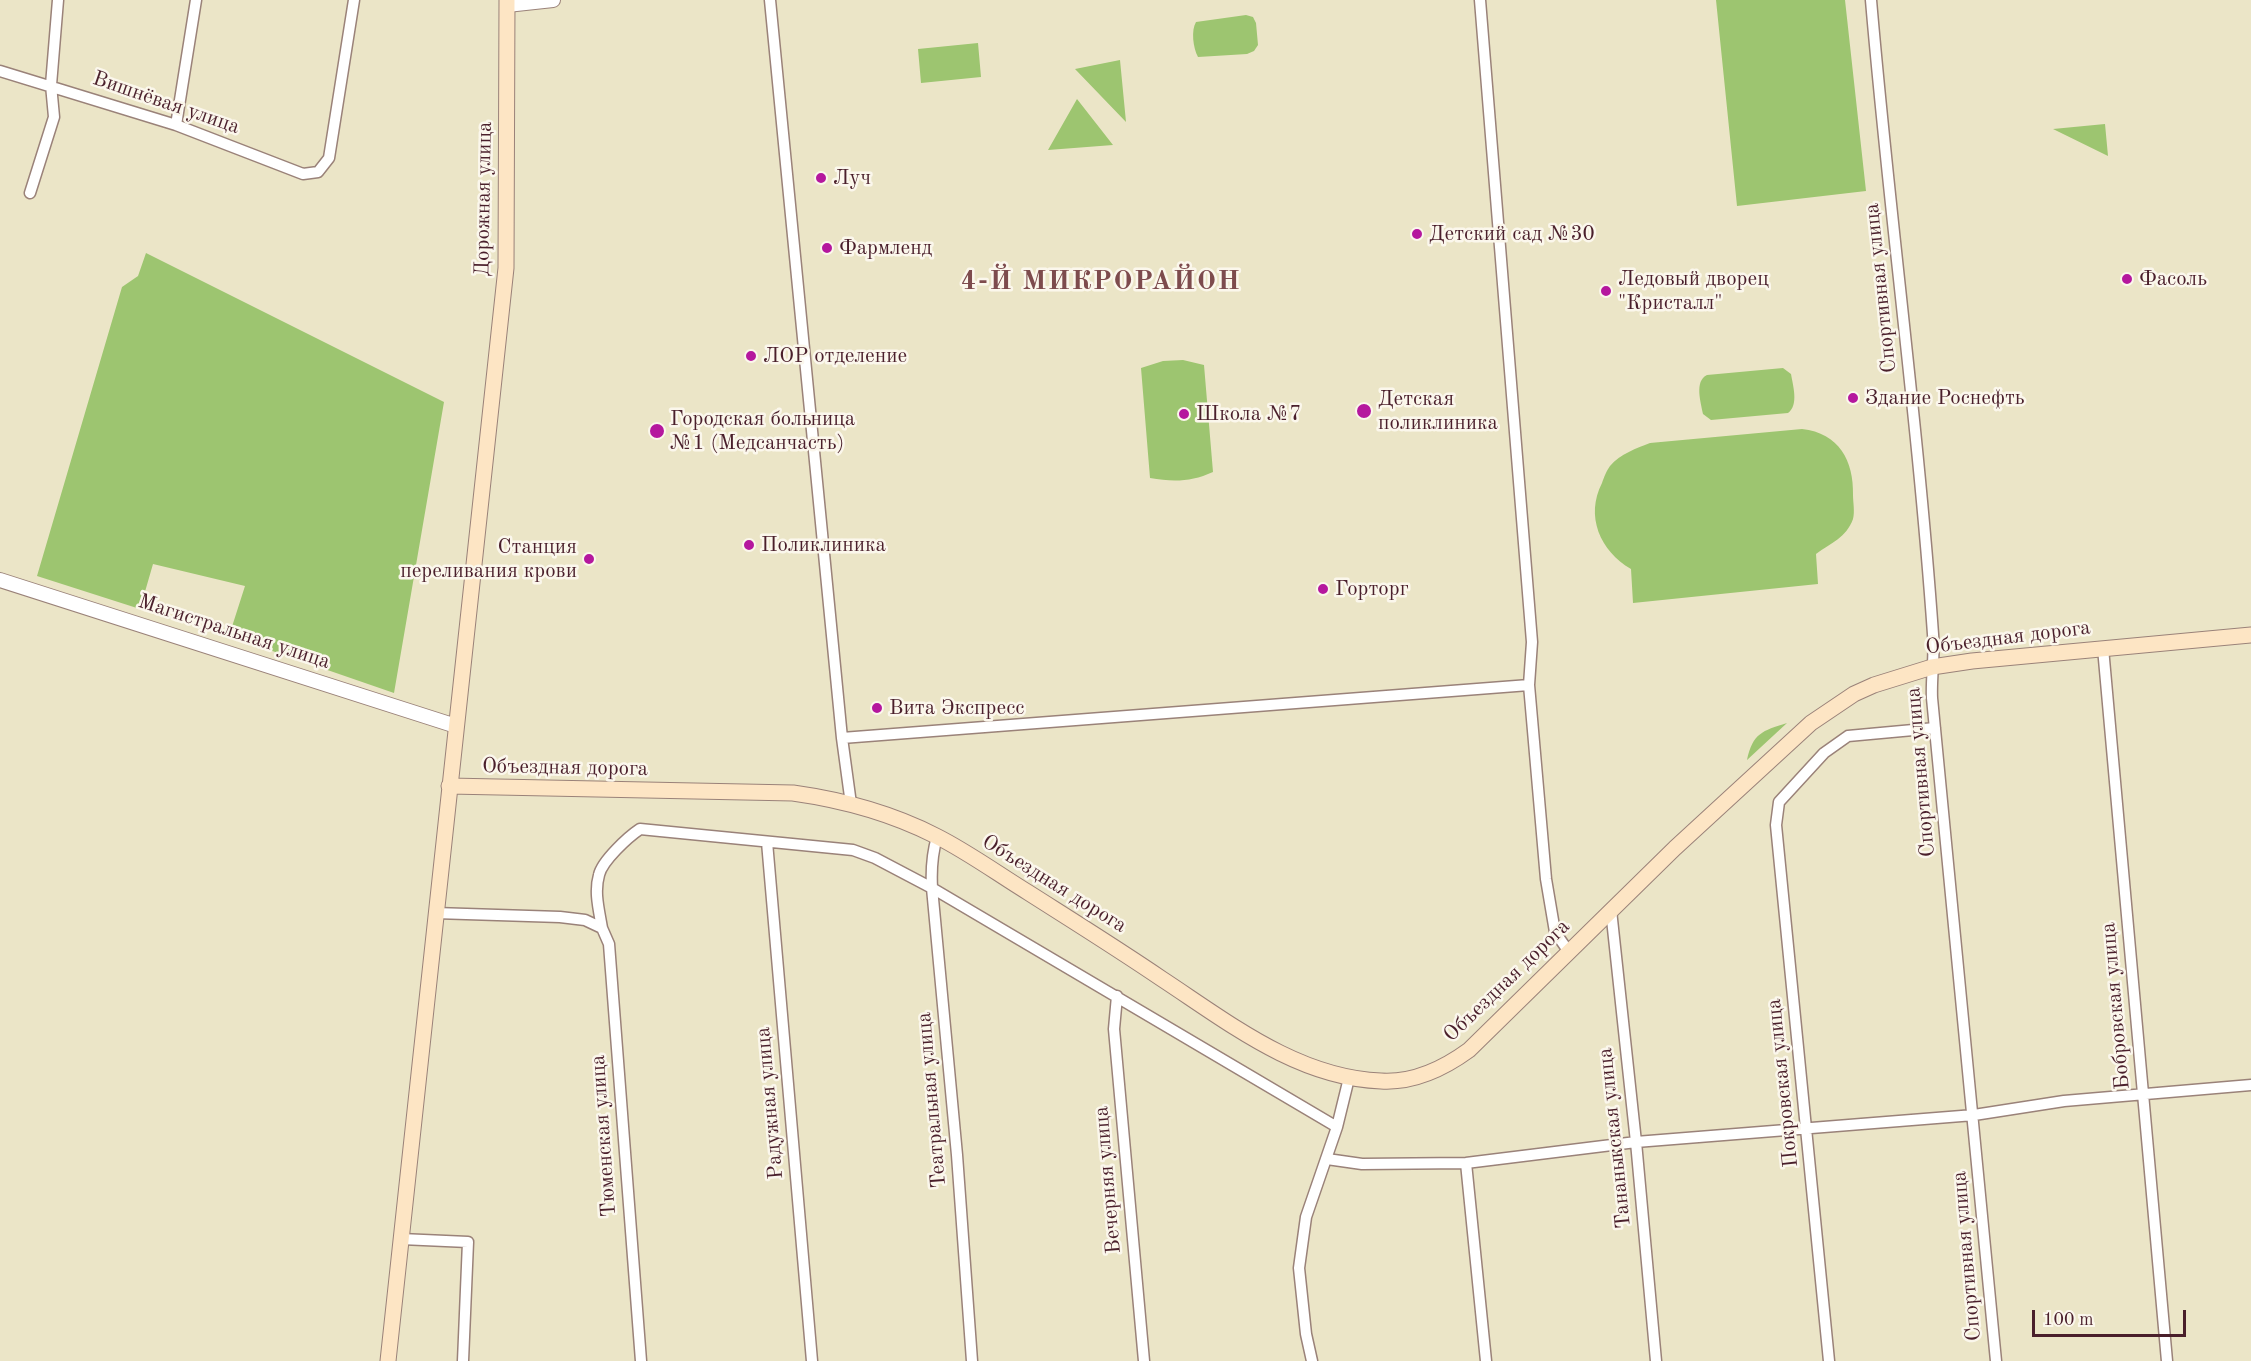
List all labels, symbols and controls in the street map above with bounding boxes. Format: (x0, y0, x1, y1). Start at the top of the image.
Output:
street label: Вишнёвая улица (89, 66, 243, 140)
street label: Дорожная улица (470, 121, 498, 277)
place label: Луч (833, 165, 871, 191)
marker: Луч (814, 171, 828, 185)
street label: Спортивная улица (1860, 202, 1902, 374)
place label: Детский сад №30 (1429, 221, 1595, 247)
marker: Детский сад №30 (1410, 227, 1424, 241)
place label: Фармленд (839, 235, 932, 261)
marker: Фармленд (820, 241, 834, 255)
district label: 4-Й МИКРОРАЙОН (961, 266, 1241, 298)
place label: Ледовый дворец "Кристалл" (1618, 266, 1769, 316)
place label: Фасоль (2139, 266, 2207, 292)
marker: Фасоль (2120, 272, 2134, 286)
marker: Ледовый дворец "Кристалл" (1599, 284, 1613, 298)
place label: ЛОР отделение (763, 343, 907, 369)
marker: ЛОР отделение (744, 349, 758, 363)
place label: Здание Роснефть (1865, 385, 2025, 411)
place label: Детская поликлиника (1378, 386, 1498, 436)
marker: Здание Роснефть (1846, 391, 1860, 405)
place label: Школа №7 (1196, 401, 1302, 427)
marker: Детская поликлиника (1355, 402, 1373, 420)
place label: Городская больница №1 (Медсанчасть) (670, 406, 855, 456)
marker: Школа №7 (1177, 407, 1191, 421)
marker: Городская больница №1 (Медсанчасть) (648, 422, 666, 440)
place label: Поликлиника (761, 532, 886, 558)
place label: Станция переливания крови (400, 534, 577, 584)
marker: Поликлиника (742, 538, 756, 552)
marker: Станция переливания крови (582, 552, 596, 566)
place label: Горторг (1335, 576, 1409, 602)
marker: Горторг (1316, 582, 1330, 596)
street label: Магистральная улица (135, 589, 333, 675)
street label: Объездная дорога (1924, 615, 2092, 661)
street label: Спортивная улица (1901, 686, 1941, 858)
place label: Вита Экспресс (889, 695, 1024, 721)
marker: Вита Экспресс (870, 701, 884, 715)
street label: Объездная дорога (482, 754, 648, 782)
street label: Объездная дорога (977, 829, 1131, 939)
street label: Объездная дорога (1439, 914, 1575, 1048)
street label: Бобровская улица (2096, 921, 2136, 1091)
street label: Покровская улица (1762, 997, 1804, 1169)
street label: Театральная улица (912, 1011, 952, 1189)
street label: Радужная улица (751, 1026, 789, 1180)
street label: Тананыкская улица (1593, 1046, 1637, 1230)
street label: Тюменская улица (586, 1054, 622, 1218)
street label: Вечерняя улица (1089, 1105, 1127, 1255)
street label: Спортивная улица (1947, 1170, 1987, 1342)
scale bar (2035, 1298, 2190, 1336)
text: 100 m (2043, 1311, 2094, 1329)

